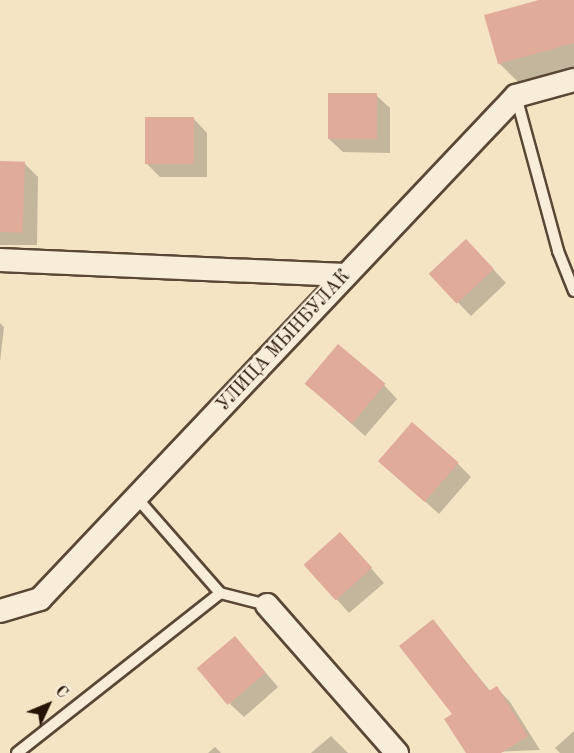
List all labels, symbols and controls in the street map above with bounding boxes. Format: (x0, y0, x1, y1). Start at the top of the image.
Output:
street label: УЛИЦА МЫНБУЛАК (213, 266, 355, 416)
north arrow (18, 675, 78, 735)
text: С (52, 683, 70, 702)

